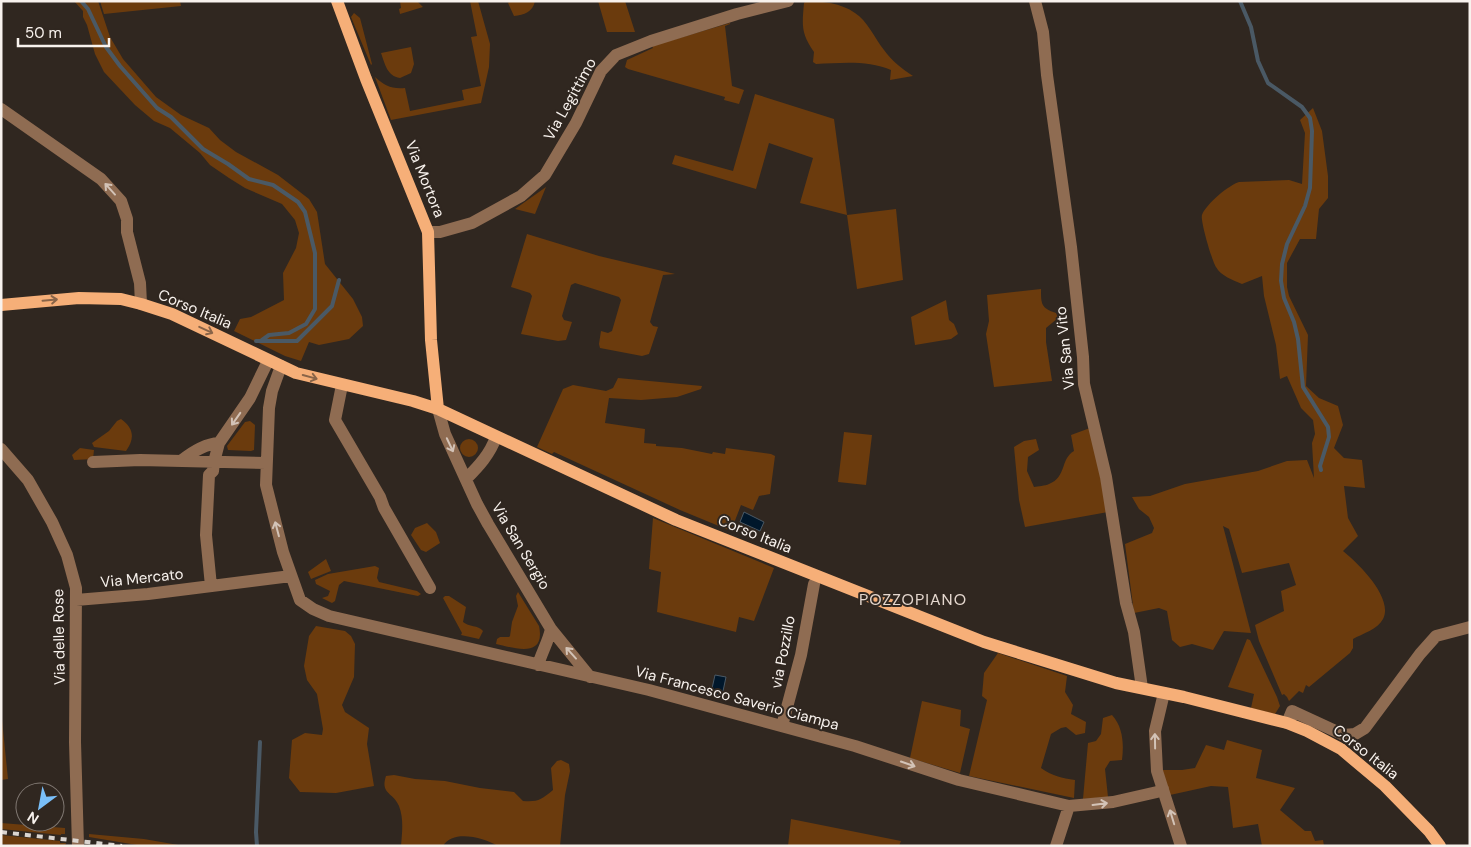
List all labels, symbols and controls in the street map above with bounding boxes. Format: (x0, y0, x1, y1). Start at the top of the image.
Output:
scale bar (18, 15, 109, 47)
text: 50 m (25, 23, 62, 43)
street label: Via Legittimo (539, 54, 601, 144)
street label: Via Mortora (401, 138, 449, 220)
one-way arrow (104, 182, 116, 195)
street label: Corso Italia (155, 285, 235, 333)
one-way arrow (41, 295, 57, 304)
street label: Via San Vito (1051, 305, 1079, 391)
one-way arrow (198, 326, 213, 335)
one-way arrow (302, 372, 318, 382)
one-way arrow (231, 412, 241, 426)
one-way arrow (446, 437, 456, 452)
street label: Via San Sergio (487, 499, 555, 594)
street label: Corso Italia (715, 510, 795, 558)
one-way arrow (272, 522, 281, 538)
street label: Via Mercato (100, 564, 185, 592)
street label: Via delle Rose (48, 589, 70, 685)
district label: POZZOPIANO (859, 589, 967, 610)
street label: via Pozzillo (766, 614, 800, 690)
one-way arrow (565, 646, 576, 659)
street label: Via Francesco Saverio Ciampa (633, 661, 841, 735)
street label: Corso Italia (1329, 720, 1403, 784)
one-way arrow (1150, 733, 1160, 750)
one-way arrow (900, 760, 916, 769)
north arrow (15, 782, 65, 832)
one-way arrow (1092, 799, 1108, 809)
text: N (24, 808, 42, 828)
one-way arrow (1167, 810, 1177, 826)

